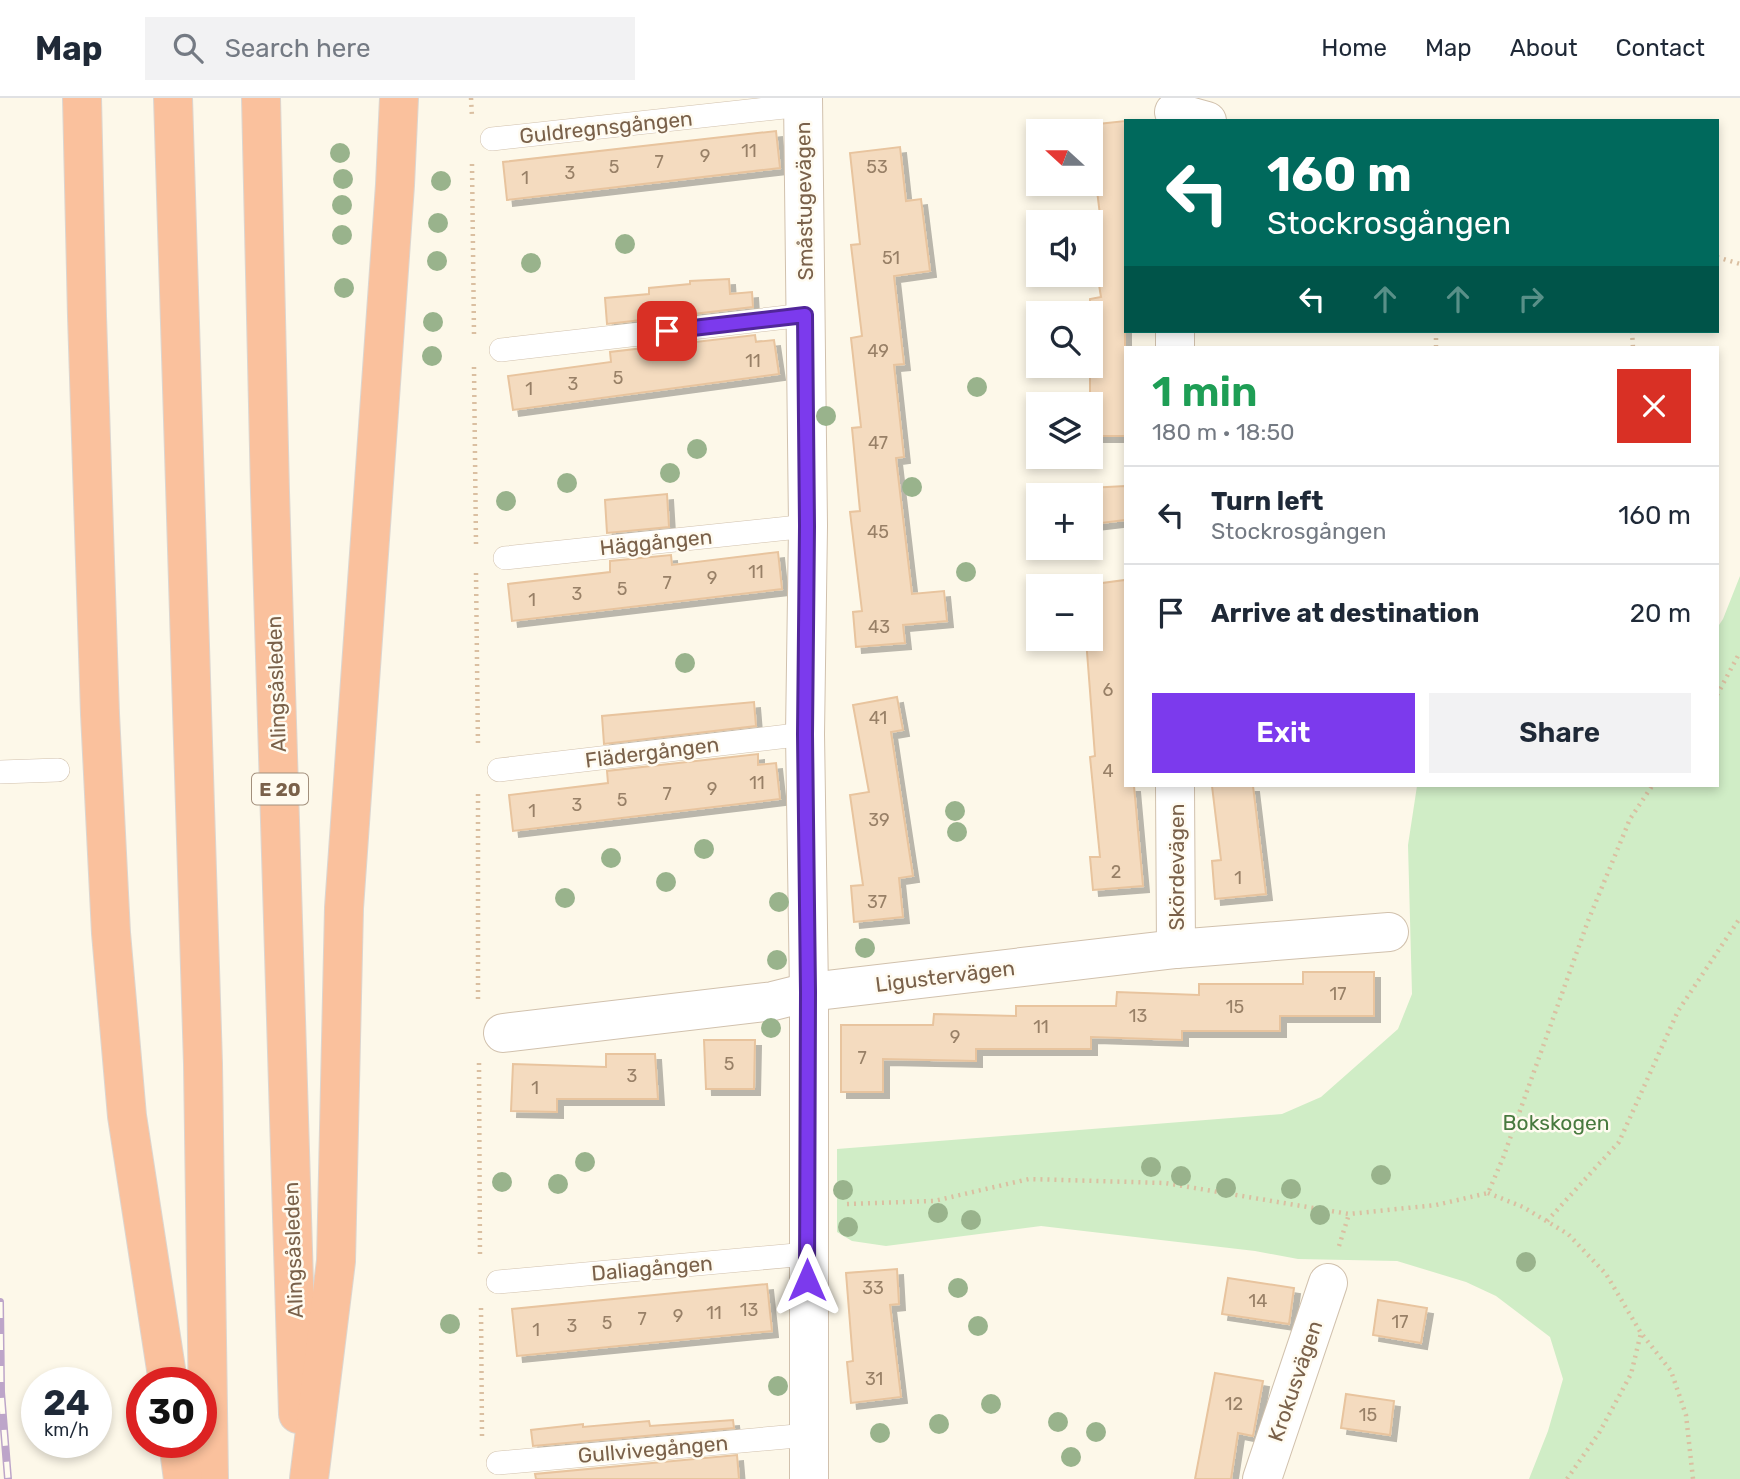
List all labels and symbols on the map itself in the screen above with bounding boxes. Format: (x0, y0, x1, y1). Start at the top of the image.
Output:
street label: Guldregnsgången (518, 105, 694, 149)
north arrow (1026, 119, 1102, 196)
street label: Småstugevägen (790, 121, 818, 281)
house number: 11 (741, 140, 757, 162)
house number: 9 (700, 145, 710, 167)
house number: 7 (654, 151, 664, 173)
house number: 5 (609, 156, 619, 178)
house number: 53 (866, 156, 888, 178)
house number: 3 (565, 162, 575, 184)
house number: 1 (521, 167, 529, 189)
house number: 51 (882, 247, 900, 269)
pin (637, 301, 697, 361)
house number: 49 (867, 340, 889, 362)
house number: 11 (745, 350, 761, 372)
house number: 5 (613, 367, 623, 389)
house number: 3 (568, 373, 578, 395)
house number: 1 (525, 378, 533, 400)
house number: 47 (868, 432, 888, 454)
house number: 45 (867, 521, 889, 543)
street label: Häggången (598, 524, 714, 560)
house number: 11 (748, 561, 764, 583)
house number: 9 (707, 567, 717, 589)
house number: 7 (662, 572, 672, 594)
house number: 5 (617, 578, 627, 600)
house number: 3 (572, 583, 582, 605)
house number: 1 (528, 589, 536, 611)
street label: Alingsåsleden (261, 615, 291, 753)
house number: 43 (868, 616, 890, 638)
house number: 6 (1103, 679, 1114, 701)
house number: 41 (869, 707, 887, 729)
street label: Flädergången (584, 731, 720, 773)
house number: 4 (1102, 760, 1114, 782)
house number: 11 (749, 772, 765, 794)
road number: E 20 (252, 774, 308, 804)
house number: 9 (707, 778, 717, 800)
house number: 7 (662, 783, 672, 805)
house number: 5 (617, 789, 627, 811)
house number: 3 (572, 794, 582, 816)
house number: 1 (528, 800, 536, 822)
street label: Skördevägen (1164, 804, 1189, 930)
house number: 39 (868, 809, 890, 831)
house number: 2 (1111, 861, 1121, 883)
house number: 1 (1234, 867, 1242, 889)
house number: 37 (867, 891, 887, 913)
street label: Ligustervägen (874, 955, 1016, 997)
house number: 17 (1330, 983, 1346, 1005)
house number: 15 (1226, 996, 1244, 1018)
house number: 13 (1129, 1005, 1147, 1027)
house number: 11 (1033, 1016, 1049, 1038)
house number: 9 (950, 1026, 960, 1048)
house number: 7 (857, 1047, 867, 1069)
house number: 5 (724, 1053, 734, 1075)
house number: 3 (627, 1065, 637, 1087)
house number: 1 (531, 1077, 539, 1099)
park label: Bokskogen (1503, 1110, 1609, 1135)
street label: Alingsåsleden (278, 1181, 308, 1319)
position arrow (770, 1243, 844, 1317)
street label: Daliagången (590, 1250, 714, 1286)
house number: 33 (862, 1277, 884, 1299)
house number: 14 (1249, 1290, 1267, 1312)
house number: 13 (740, 1299, 758, 1321)
house number: 11 (706, 1302, 722, 1324)
house number: 9 (673, 1305, 683, 1327)
house number: 7 (637, 1308, 647, 1330)
house number: 17 (1392, 1311, 1408, 1333)
house number: 5 (602, 1312, 612, 1334)
house number: 3 (567, 1315, 577, 1337)
street label: Krokusvägen (1263, 1317, 1327, 1445)
house number: 1 (532, 1319, 540, 1341)
speed limit sign: 30 (126, 1367, 217, 1458)
house number: 31 (865, 1368, 883, 1390)
house number: 12 (1225, 1393, 1243, 1415)
house number: 15 (1359, 1404, 1377, 1426)
street label: Gullvivegången (577, 1430, 729, 1468)

